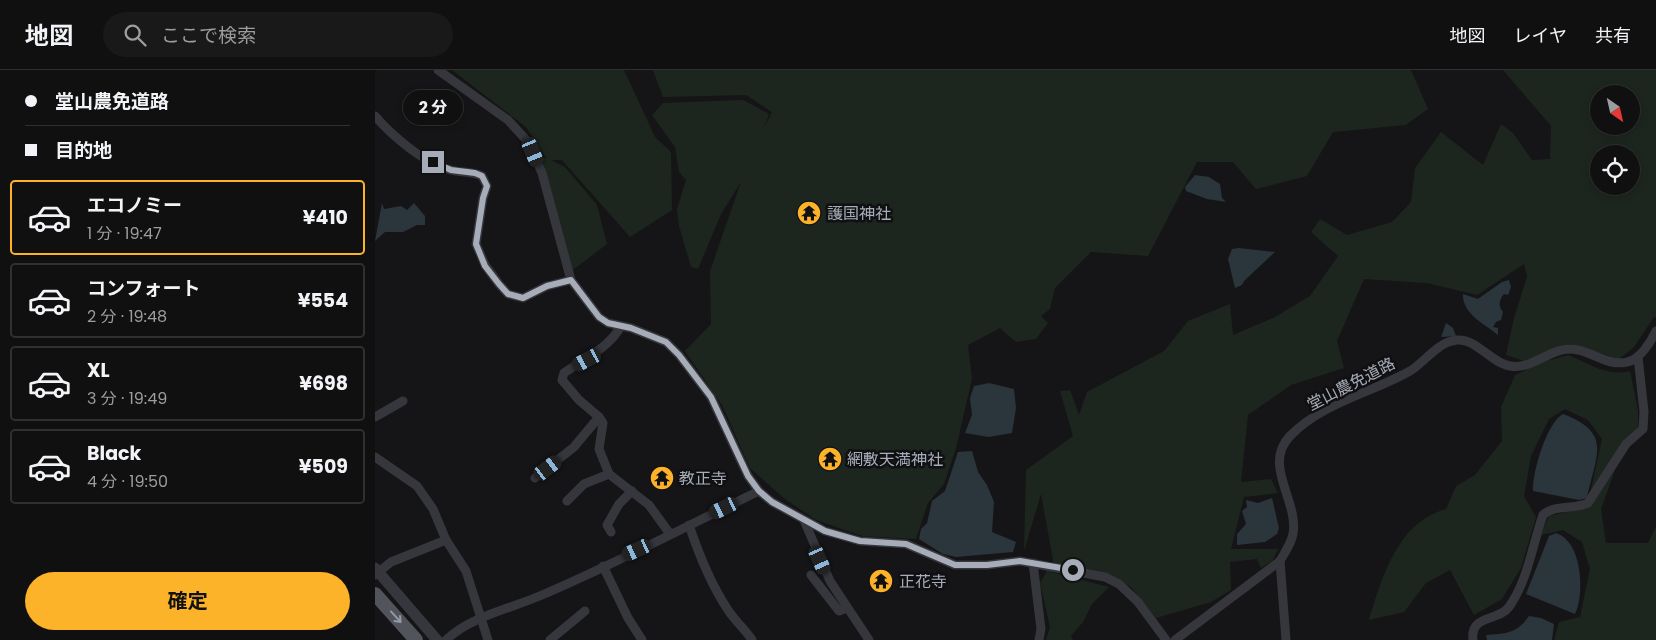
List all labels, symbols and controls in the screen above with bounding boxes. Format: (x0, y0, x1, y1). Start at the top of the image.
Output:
search box (103, 12, 453, 57)
text: 地図 (25, 19, 73, 52)
icon: search (121, 21, 149, 49)
text: ここで検索 (161, 22, 256, 49)
text: 地図 (1450, 23, 1486, 48)
text: レイヤ (1514, 23, 1567, 48)
text: 共有 (1595, 23, 1631, 48)
north arrow (1590, 85, 1640, 135)
map controls (1590, 85, 1640, 195)
text: 堂山農免道路 (55, 88, 169, 115)
callout: 2 分 (403, 89, 463, 124)
text: 2 分 (419, 96, 447, 119)
car (520, 135, 545, 169)
text: 目的地 (55, 137, 112, 164)
button: locate (1590, 145, 1640, 195)
route end (422, 151, 444, 173)
text: エコノミー (87, 192, 182, 219)
icon: car (27, 195, 72, 240)
temple icon: 護国神社 (796, 200, 822, 226)
place label: 護国神社 (827, 202, 891, 225)
text: ¥410 (303, 204, 348, 231)
text: 1 分 · 19:47 (87, 222, 162, 245)
text: コンフォート (87, 275, 200, 302)
icon: car (27, 278, 72, 323)
text: ¥554 (298, 287, 348, 314)
text: 2 分 · 19:48 (87, 305, 167, 328)
car (570, 346, 603, 374)
street label: 堂山農免道路 (1303, 352, 1399, 416)
text: XL (87, 357, 110, 384)
icon: car (27, 361, 72, 406)
text: ¥698 (299, 370, 348, 397)
text: 3 分 · 19:49 (87, 387, 167, 410)
text: Black (87, 440, 141, 467)
icon: car (27, 444, 72, 489)
temple icon: 網敷天満神社 (817, 446, 843, 472)
place label: 網敷天満神社 (847, 448, 943, 471)
text: ¥509 (299, 453, 348, 480)
car (531, 453, 564, 483)
temple icon: 教正寺 (649, 465, 675, 491)
place label: 教正寺 (679, 467, 727, 490)
text: 4 分 · 19:50 (87, 470, 168, 493)
car (707, 495, 740, 521)
car (620, 537, 653, 563)
car (807, 543, 832, 577)
route start (1062, 559, 1084, 581)
temple icon: 正花寺 (868, 568, 894, 594)
place label: 正花寺 (899, 570, 947, 593)
button: 確定 (25, 572, 350, 630)
one-way arrow (390, 611, 401, 624)

